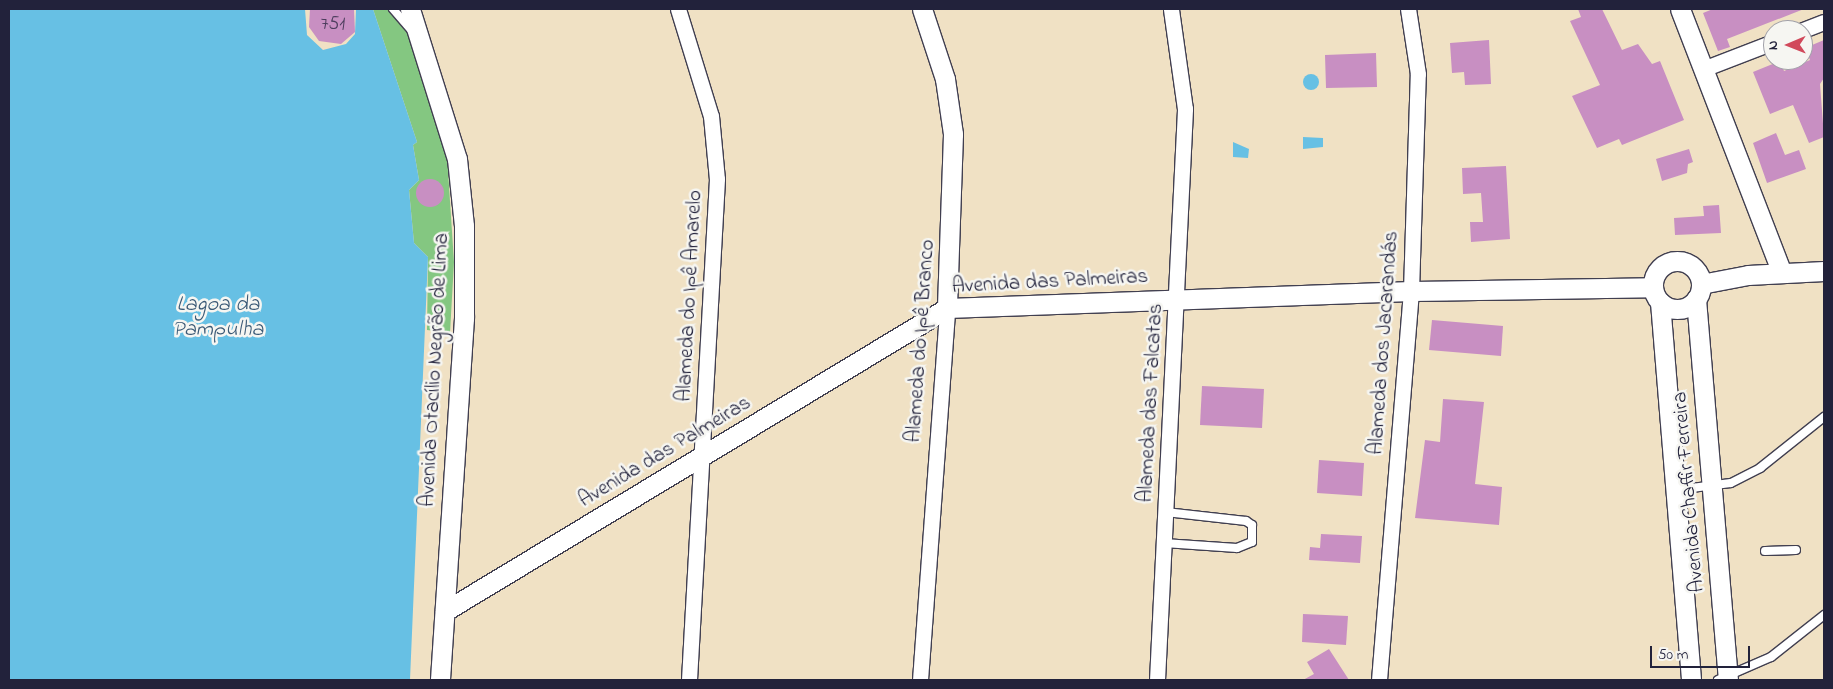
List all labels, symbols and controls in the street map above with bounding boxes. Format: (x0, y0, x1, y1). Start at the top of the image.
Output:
house number: 751 (321, 14, 345, 36)
north arrow (1763, 20, 1813, 70)
text: N (1763, 40, 1784, 50)
street label: Alameda do Ipê Amarelo (672, 190, 708, 402)
street label: Alameda dos Jacarandás (1364, 230, 1404, 456)
street label: Avenida Otacílio Negrão de Lima (415, 232, 455, 508)
street label: Alameda do Ipê Branco (901, 239, 941, 443)
street label: Avenida das Palmeiras (951, 264, 1149, 300)
water label: Lagoa da Pampulha (173, 292, 263, 344)
street label: Alameda das Falcatas (1133, 303, 1169, 503)
street label: Avenida das Palmeiras (574, 391, 756, 513)
street label: Avenida Chaffir Ferreira (1668, 391, 1710, 593)
scale bar (1653, 636, 1753, 668)
text: 50 m (1658, 644, 1688, 666)

